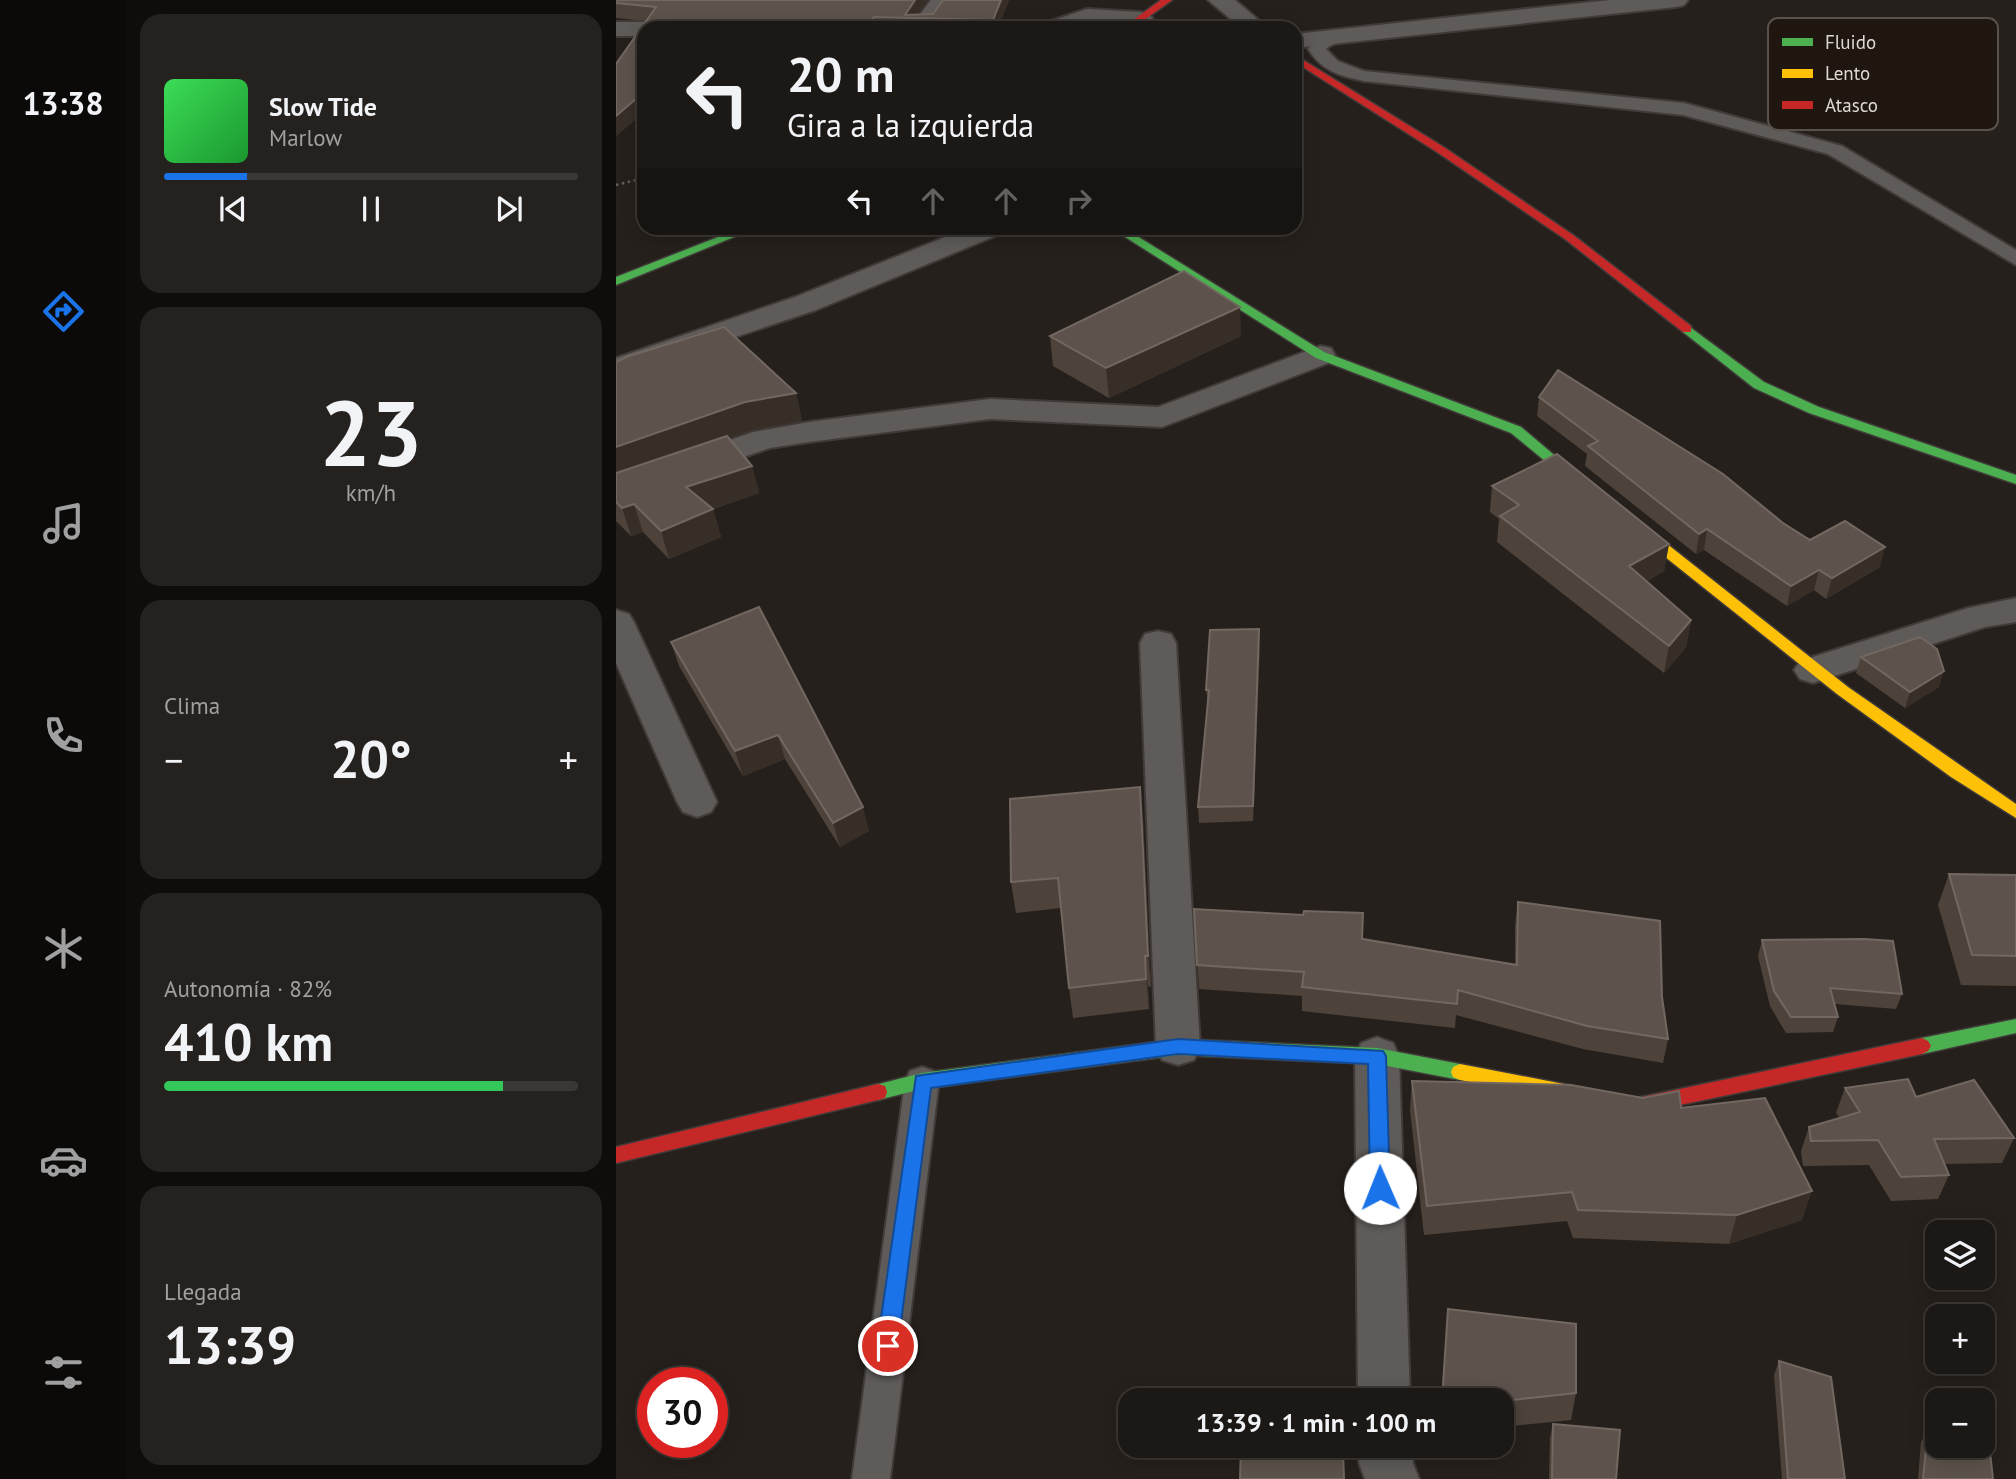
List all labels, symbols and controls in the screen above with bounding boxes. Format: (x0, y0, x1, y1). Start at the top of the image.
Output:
legend (1768, 18, 1998, 130)
text: Fluido (1825, 30, 1876, 54)
text: 20 m (787, 42, 894, 106)
icon: left (672, 49, 763, 140)
text: Lento (1825, 61, 1870, 85)
text: 13:38 (22, 82, 104, 124)
text: Slow Tide (269, 90, 377, 123)
text: Atasco (1825, 93, 1878, 117)
text: Gira a la izquierda (787, 104, 1034, 146)
text: Marlow (269, 123, 342, 152)
icon: left (841, 182, 879, 220)
icon: ahead (914, 182, 952, 220)
icon: ahead (987, 182, 1025, 220)
icon: right (1060, 182, 1098, 220)
icon: previous (214, 190, 252, 228)
icon: pause (352, 190, 390, 228)
icon: next (490, 190, 528, 228)
icon: directions (39, 287, 88, 336)
text: 23 (319, 373, 423, 491)
text: km/h (346, 478, 396, 507)
icon: music (39, 499, 88, 548)
text: Clima (164, 691, 220, 720)
icon: phone (39, 711, 88, 760)
text: 20° (330, 725, 412, 792)
text: − (164, 735, 183, 784)
text: + (559, 735, 578, 784)
icon: climate (39, 924, 88, 973)
text: Autonomía · 82% (164, 974, 332, 1003)
text: 410 km (164, 1008, 333, 1075)
icon: car (39, 1136, 88, 1185)
position arrow (1343, 1151, 1417, 1225)
map controls (1925, 1220, 1995, 1458)
button: layers (1925, 1220, 1995, 1290)
text: Llegada (164, 1277, 242, 1306)
button: + (1925, 1304, 1995, 1374)
text: 13:39 (164, 1311, 296, 1378)
pin (858, 1316, 918, 1376)
icon: arrive (869, 1327, 907, 1365)
icon: filters (39, 1348, 88, 1397)
speed limit sign: 30 (637, 1367, 728, 1458)
button: − (1925, 1388, 1995, 1458)
text: 13:39 · 1 min · 100 m (1196, 1406, 1436, 1439)

